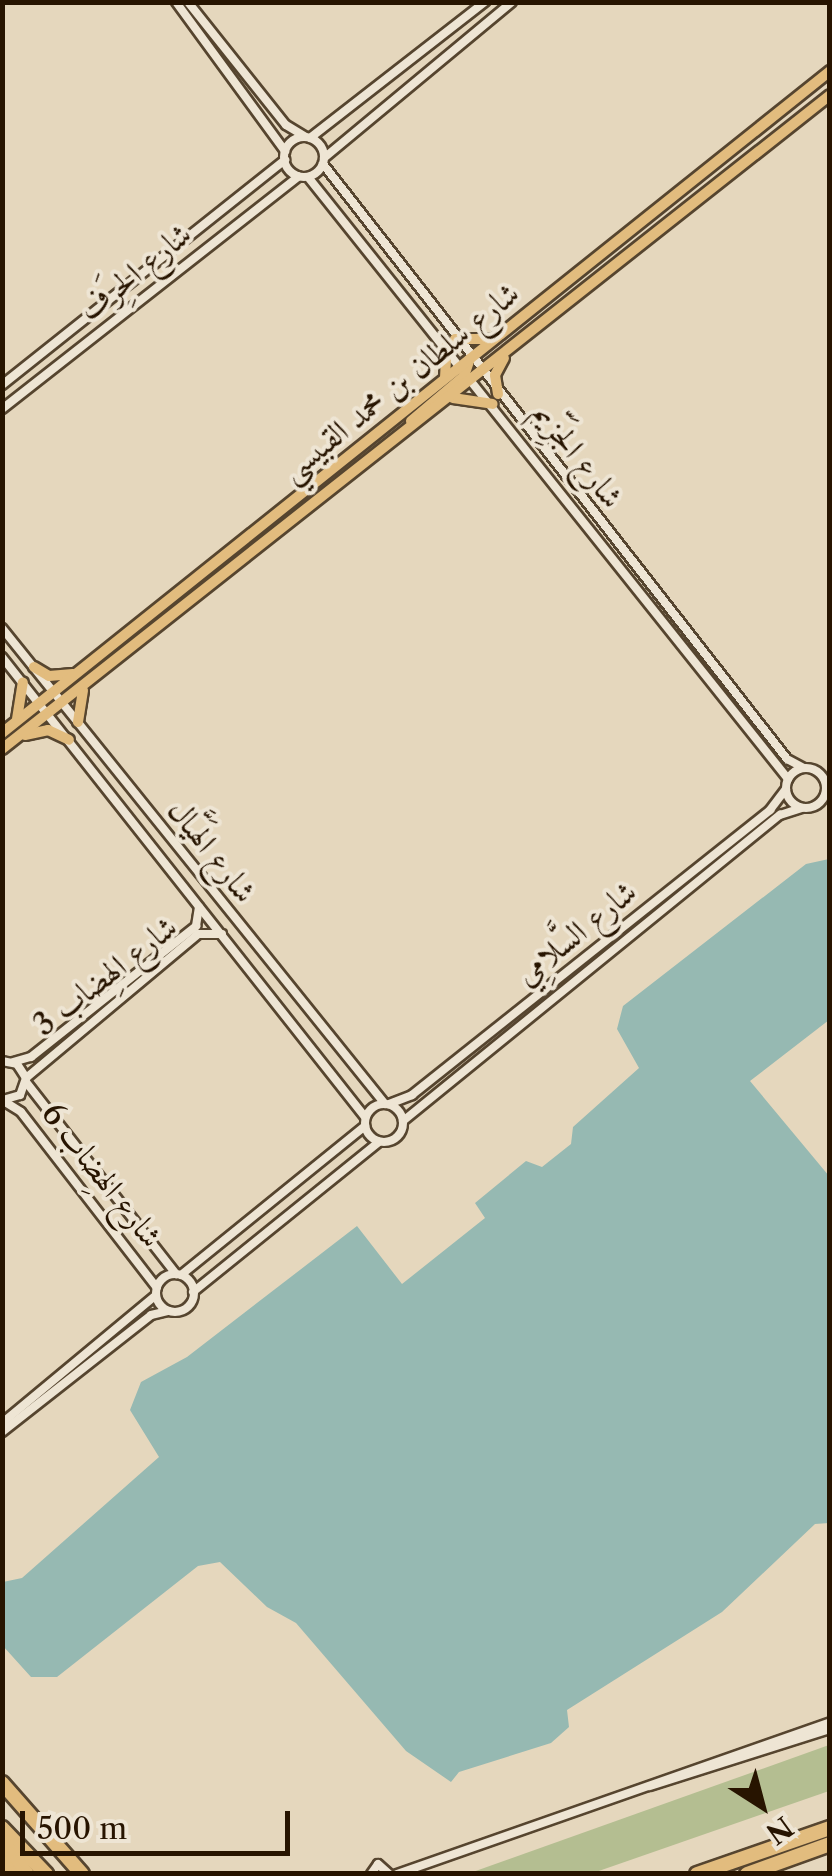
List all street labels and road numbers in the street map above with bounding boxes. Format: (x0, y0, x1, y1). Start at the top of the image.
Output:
street label: شارع الحِرَف (71, 215, 199, 329)
street label: شارع سلطان بن محمد القبيسي (273, 274, 527, 490)
street label: شارع الجَزِّيم (525, 394, 631, 516)
street label: شارع الهَيَّال (160, 792, 264, 910)
street label: شارع السَّلامِي (508, 873, 644, 993)
street label: شارع الهِضاب 3 (25, 908, 185, 1044)
street label: شارع الهِضاب 6 (34, 1095, 170, 1255)

